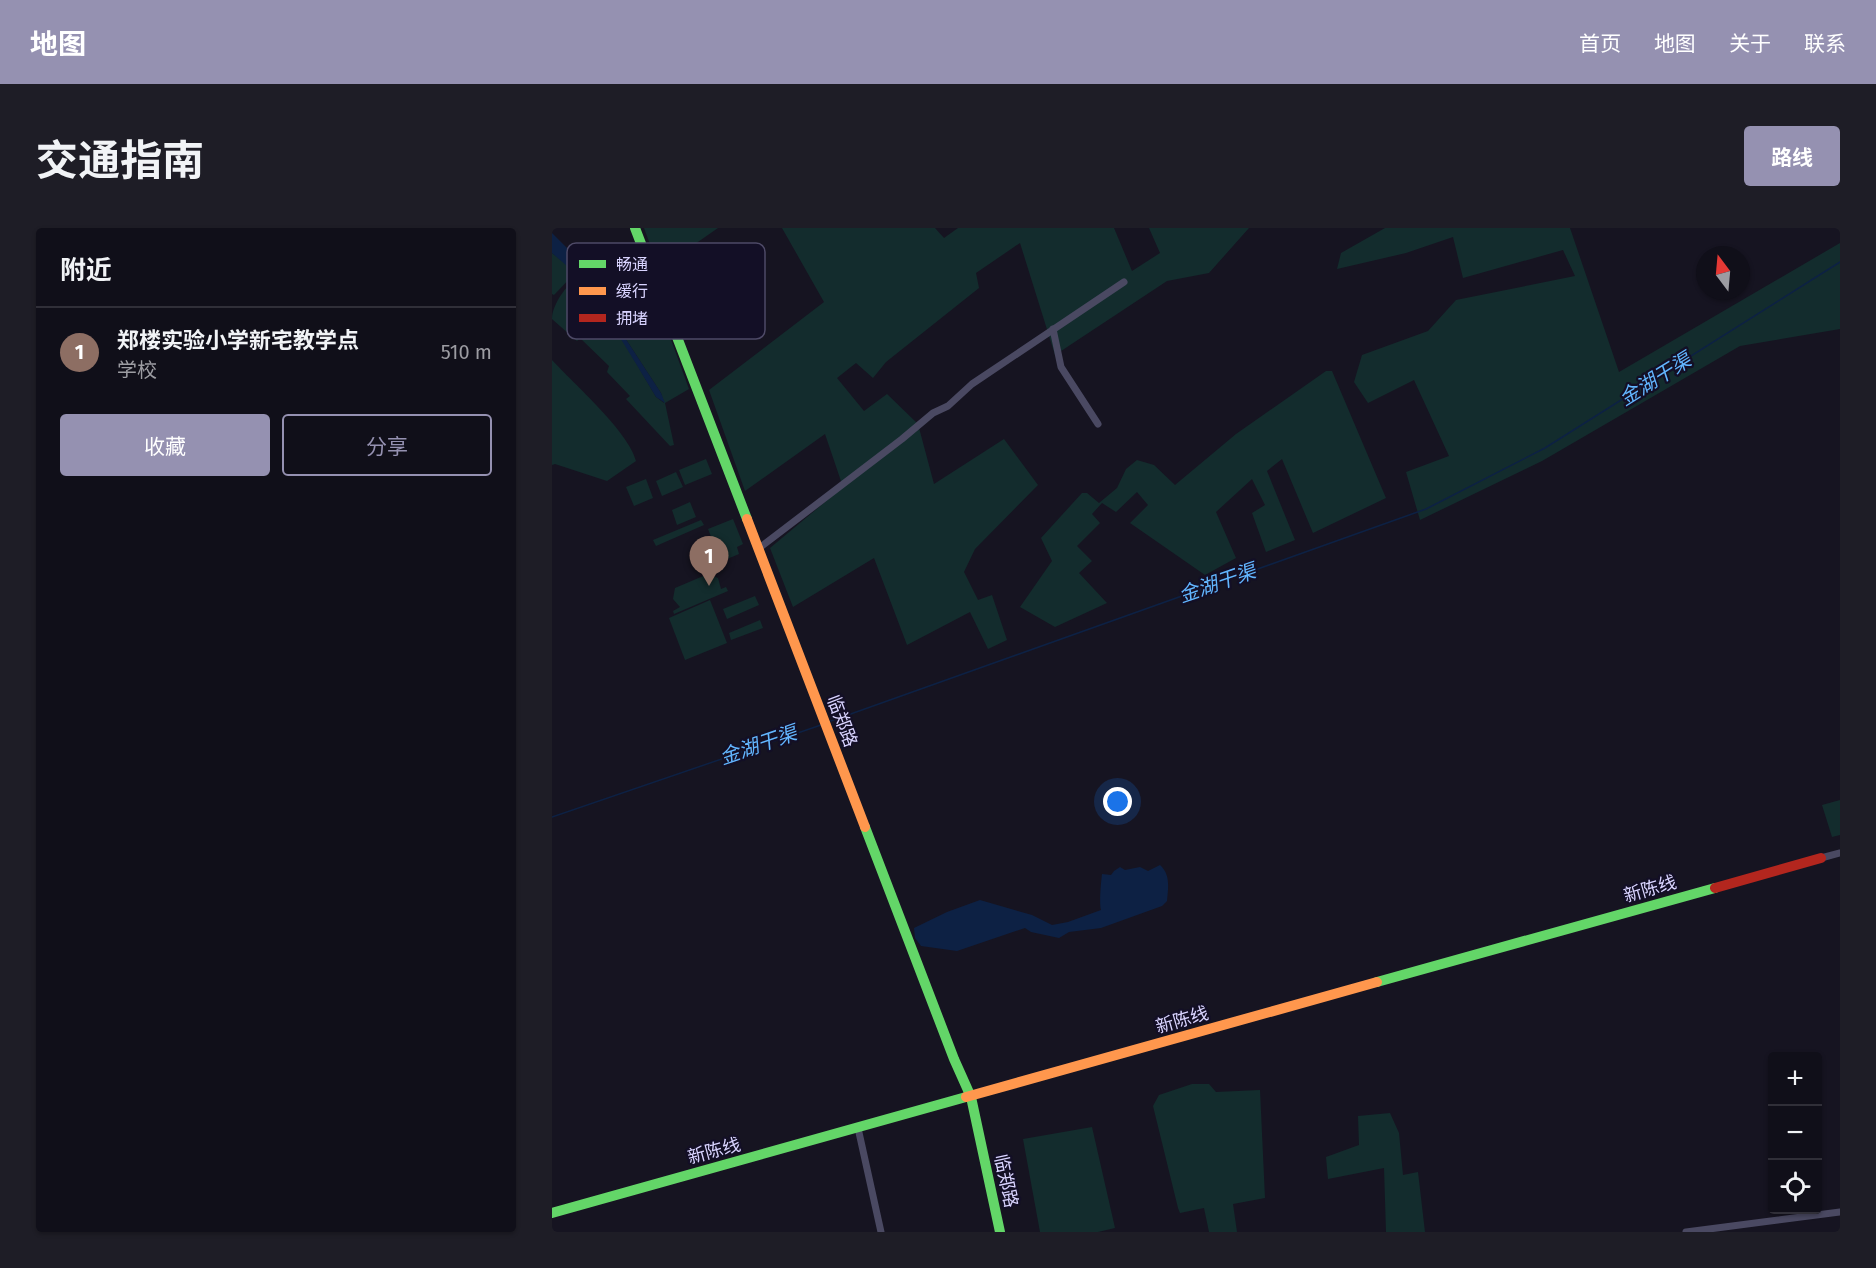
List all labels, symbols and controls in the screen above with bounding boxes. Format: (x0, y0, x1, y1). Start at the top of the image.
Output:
text: 地图 (30, 28, 86, 61)
text: 首页 (1579, 31, 1621, 57)
text: 地图 (1654, 31, 1696, 57)
text: 关于 (1729, 31, 1771, 57)
text: 联系 (1804, 31, 1846, 57)
button: 路线 (1744, 126, 1840, 186)
text: 交通指南 (36, 136, 204, 186)
legend (567, 243, 765, 339)
north arrow (1696, 246, 1750, 300)
text: 附近 (60, 255, 112, 286)
text: 畅通 (616, 255, 648, 274)
text: 缓行 (616, 282, 648, 301)
text: 拥堵 (616, 309, 648, 328)
text: 郑楼实验小学新宅教学点 (117, 327, 359, 354)
text: 1 (75, 340, 84, 364)
text: 510 m (441, 340, 492, 364)
water label: 金湖干渠 (1615, 346, 1698, 410)
text: 学校 (117, 358, 157, 382)
button: 收藏 (60, 414, 270, 476)
button: 分享 (282, 414, 492, 476)
pin: 1 (690, 536, 728, 586)
water label: 金湖干渠 (1175, 558, 1262, 607)
street label: 临郑路 (822, 692, 862, 750)
water label: 金湖干渠 (716, 720, 803, 769)
your location (1103, 787, 1132, 816)
street label: 新陈线 (1621, 871, 1679, 907)
street label: 新陈线 (1153, 1002, 1211, 1038)
map controls (1768, 1052, 1822, 1214)
button: + (1768, 1052, 1822, 1106)
button: − (1768, 1106, 1822, 1160)
street label: 新陈线 (685, 1133, 743, 1169)
street label: 临郑路 (990, 1152, 1022, 1210)
button: locate (1768, 1160, 1822, 1214)

